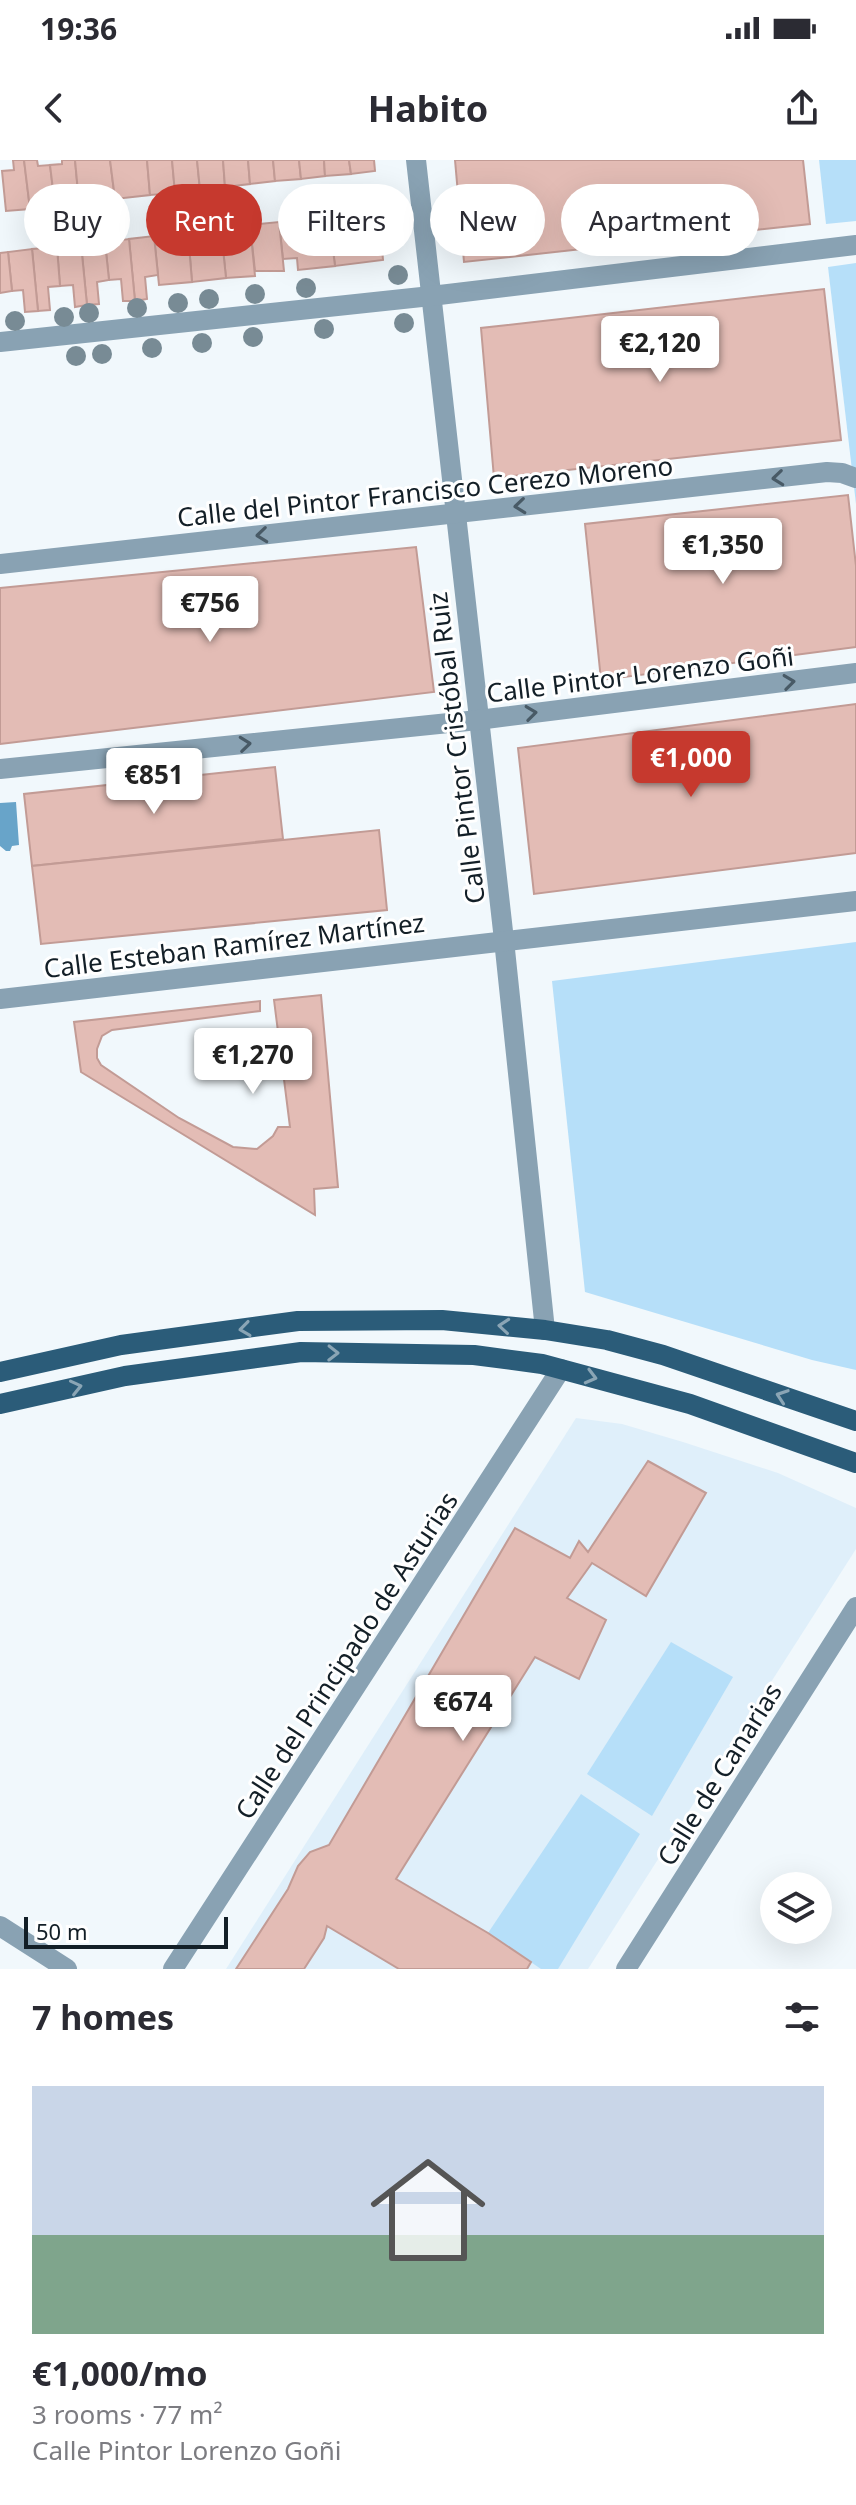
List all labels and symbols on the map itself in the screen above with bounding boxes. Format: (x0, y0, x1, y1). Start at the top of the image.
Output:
pin: €2,120 (595, 316, 725, 384)
street label: Calle del Pintor Francisco Cerezo Moreno (175, 447, 675, 535)
one-way arrow (772, 469, 785, 486)
one-way arrow (513, 498, 526, 515)
pin: €1,350 (658, 518, 788, 586)
one-way arrow (255, 526, 268, 543)
pin: €756 (163, 576, 257, 644)
street label: Calle Pintor Cristóbal Ruiz (419, 590, 493, 906)
street label: Calle Pintor Lorenzo Goñi (484, 637, 796, 711)
one-way arrow (782, 674, 796, 691)
one-way arrow (525, 705, 538, 722)
pin: €1,000 (626, 731, 756, 799)
one-way arrow (239, 736, 252, 753)
pin: €851 (107, 748, 201, 816)
street label: Calle Esteban Ramírez Martínez (42, 904, 426, 986)
pin: €1,270 (188, 1028, 318, 1096)
one-way arrow (497, 1317, 510, 1334)
one-way arrow (238, 1320, 252, 1337)
one-way arrow (327, 1344, 340, 1362)
one-way arrow (583, 1368, 597, 1384)
one-way arrow (69, 1379, 82, 1396)
one-way arrow (776, 1389, 790, 1405)
street label: Calle del Principado de Asturias (226, 1484, 466, 1826)
pin: €674 (416, 1675, 510, 1743)
street label: Calle de Canarias (648, 1676, 790, 1872)
scale bar (24, 1913, 228, 1949)

